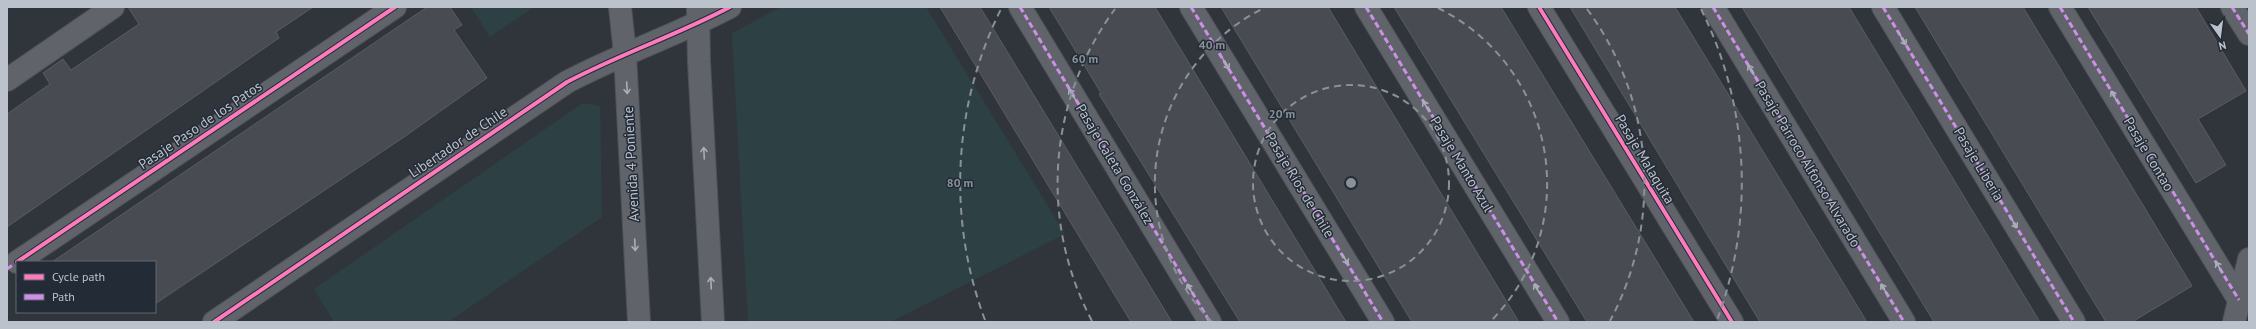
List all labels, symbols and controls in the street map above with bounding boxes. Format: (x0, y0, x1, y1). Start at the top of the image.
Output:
north arrow (2200, 16, 2240, 56)
one-way arrow (1900, 34, 1908, 46)
text: 40 m (1199, 37, 1225, 52)
text: N (2217, 38, 2228, 53)
text: 60 m (1072, 51, 1098, 66)
one-way arrow (1222, 58, 1230, 70)
one-way arrow (1746, 64, 1754, 76)
street label: Pasaje Paso de los Patos (135, 77, 265, 173)
street label: Pasaje Párroco Alfonso Alvarado (1751, 78, 1865, 250)
one-way arrow (623, 81, 630, 94)
one-way arrow (1068, 89, 1076, 100)
one-way arrow (2110, 90, 2118, 102)
street label: Pasaje Caleta González (1072, 101, 1158, 227)
one-way arrow (1422, 101, 1430, 112)
street label: Libertador de Chile (405, 102, 511, 182)
street label: Avenida 4 Poniente (619, 106, 643, 222)
text: 20 m (1269, 106, 1295, 121)
street label: Pasaje Malaquita (1611, 111, 1679, 207)
street label: Pasaje Manto Azul (1426, 113, 1498, 215)
street label: Pasaje Contao (2120, 114, 2178, 194)
street label: Pasaje Liberia (1950, 124, 2008, 204)
street label: Pasaje Ríos de Chile (1261, 129, 1339, 241)
one-way arrow (700, 147, 707, 160)
text: 80 m (947, 175, 973, 190)
centre of rings (1344, 176, 1358, 190)
one-way arrow (2011, 217, 2019, 229)
one-way arrow (631, 238, 638, 251)
one-way arrow (1341, 253, 1349, 265)
legend (16, 261, 156, 313)
one-way arrow (2214, 261, 2222, 273)
text: Cycle path (52, 269, 105, 284)
one-way arrow (708, 277, 715, 290)
one-way arrow (1186, 283, 1194, 295)
one-way arrow (1533, 283, 1541, 295)
one-way arrow (1879, 283, 1887, 295)
text: Path (52, 289, 75, 304)

